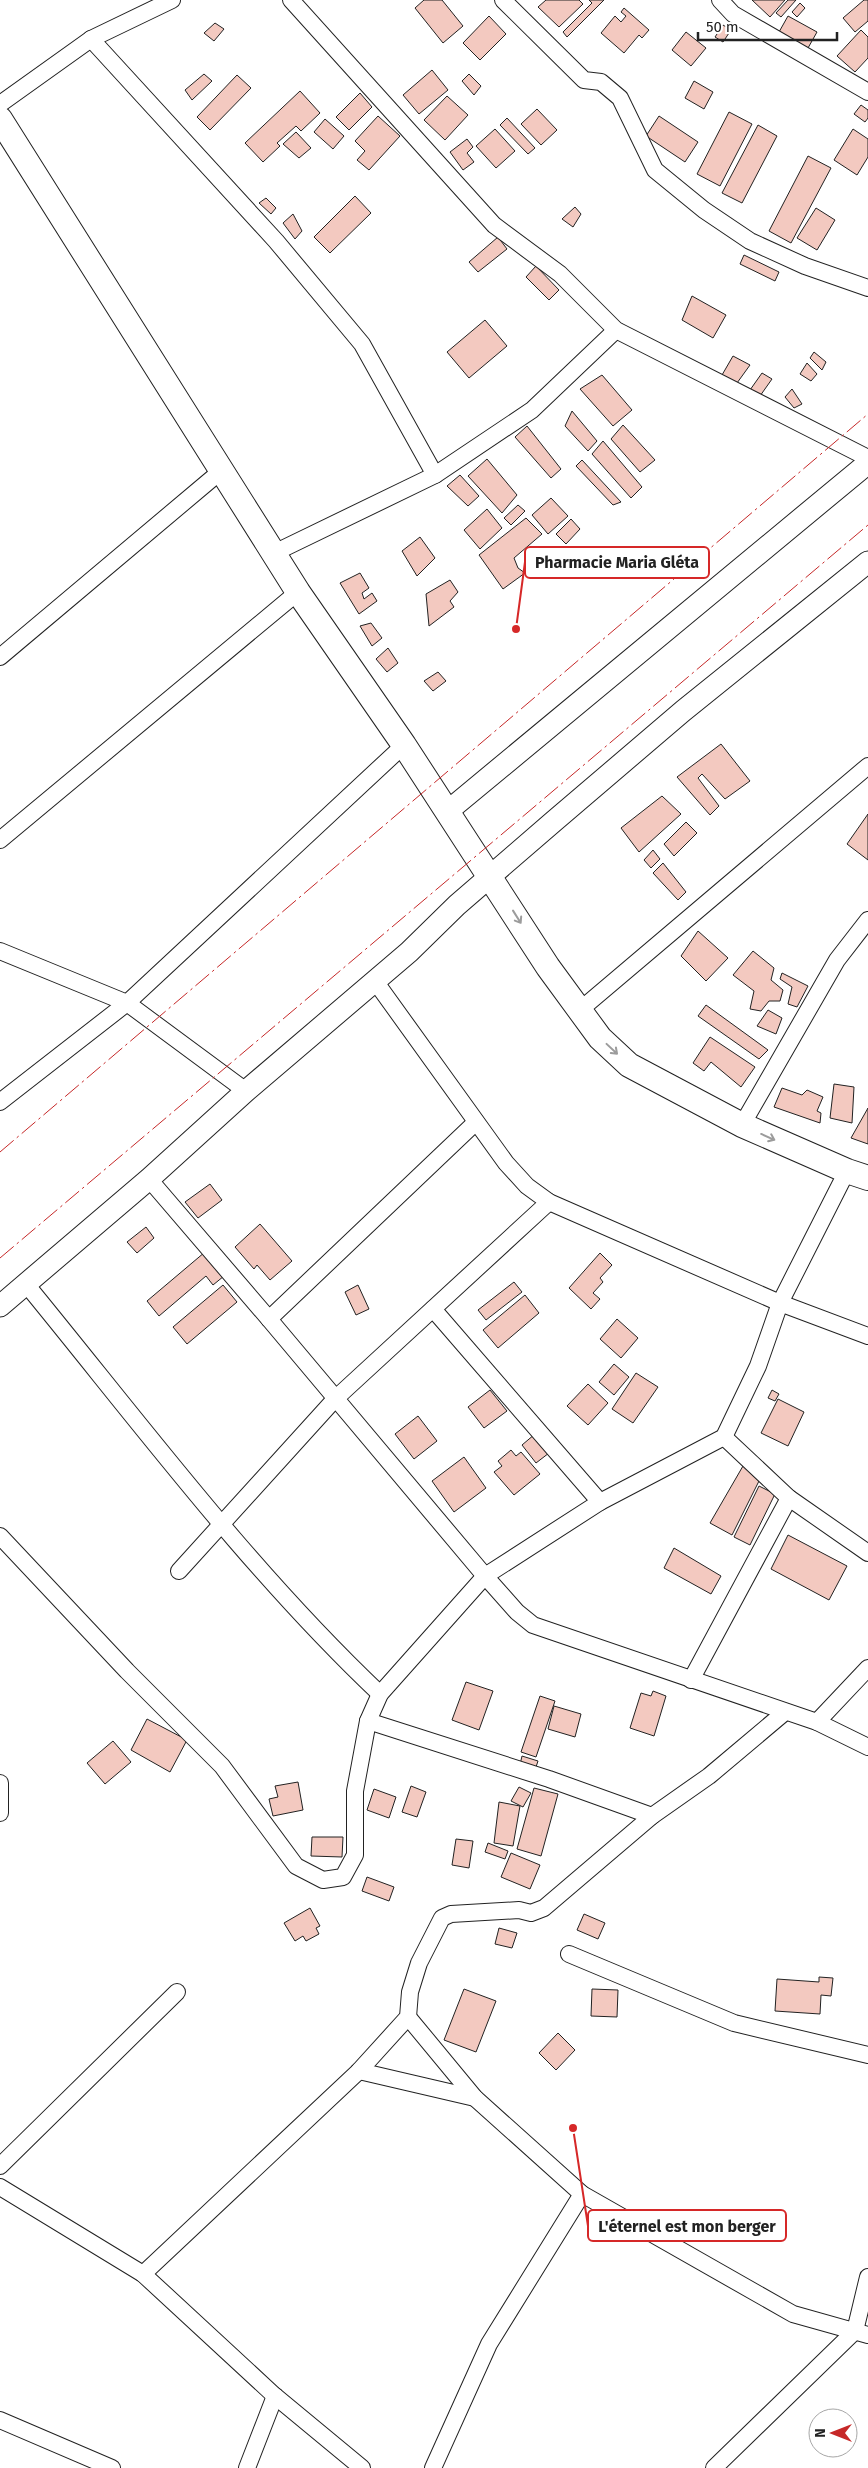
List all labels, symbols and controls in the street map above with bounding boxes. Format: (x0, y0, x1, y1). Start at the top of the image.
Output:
scale bar (698, 10, 837, 42)
text: 50 m (706, 18, 739, 36)
callout: Pharmacie Maria Gléta (525, 547, 709, 578)
text: Pharmacie Maria Gléta (535, 553, 699, 572)
one-way arrow (511, 910, 522, 924)
one-way arrow (605, 1043, 618, 1054)
one-way arrow (760, 1132, 775, 1142)
callout: L'éternel est mon berger (588, 2210, 786, 2241)
text: L'éternel est mon berger (598, 2217, 776, 2236)
north arrow (808, 2408, 858, 2458)
text: N (812, 2428, 829, 2438)

